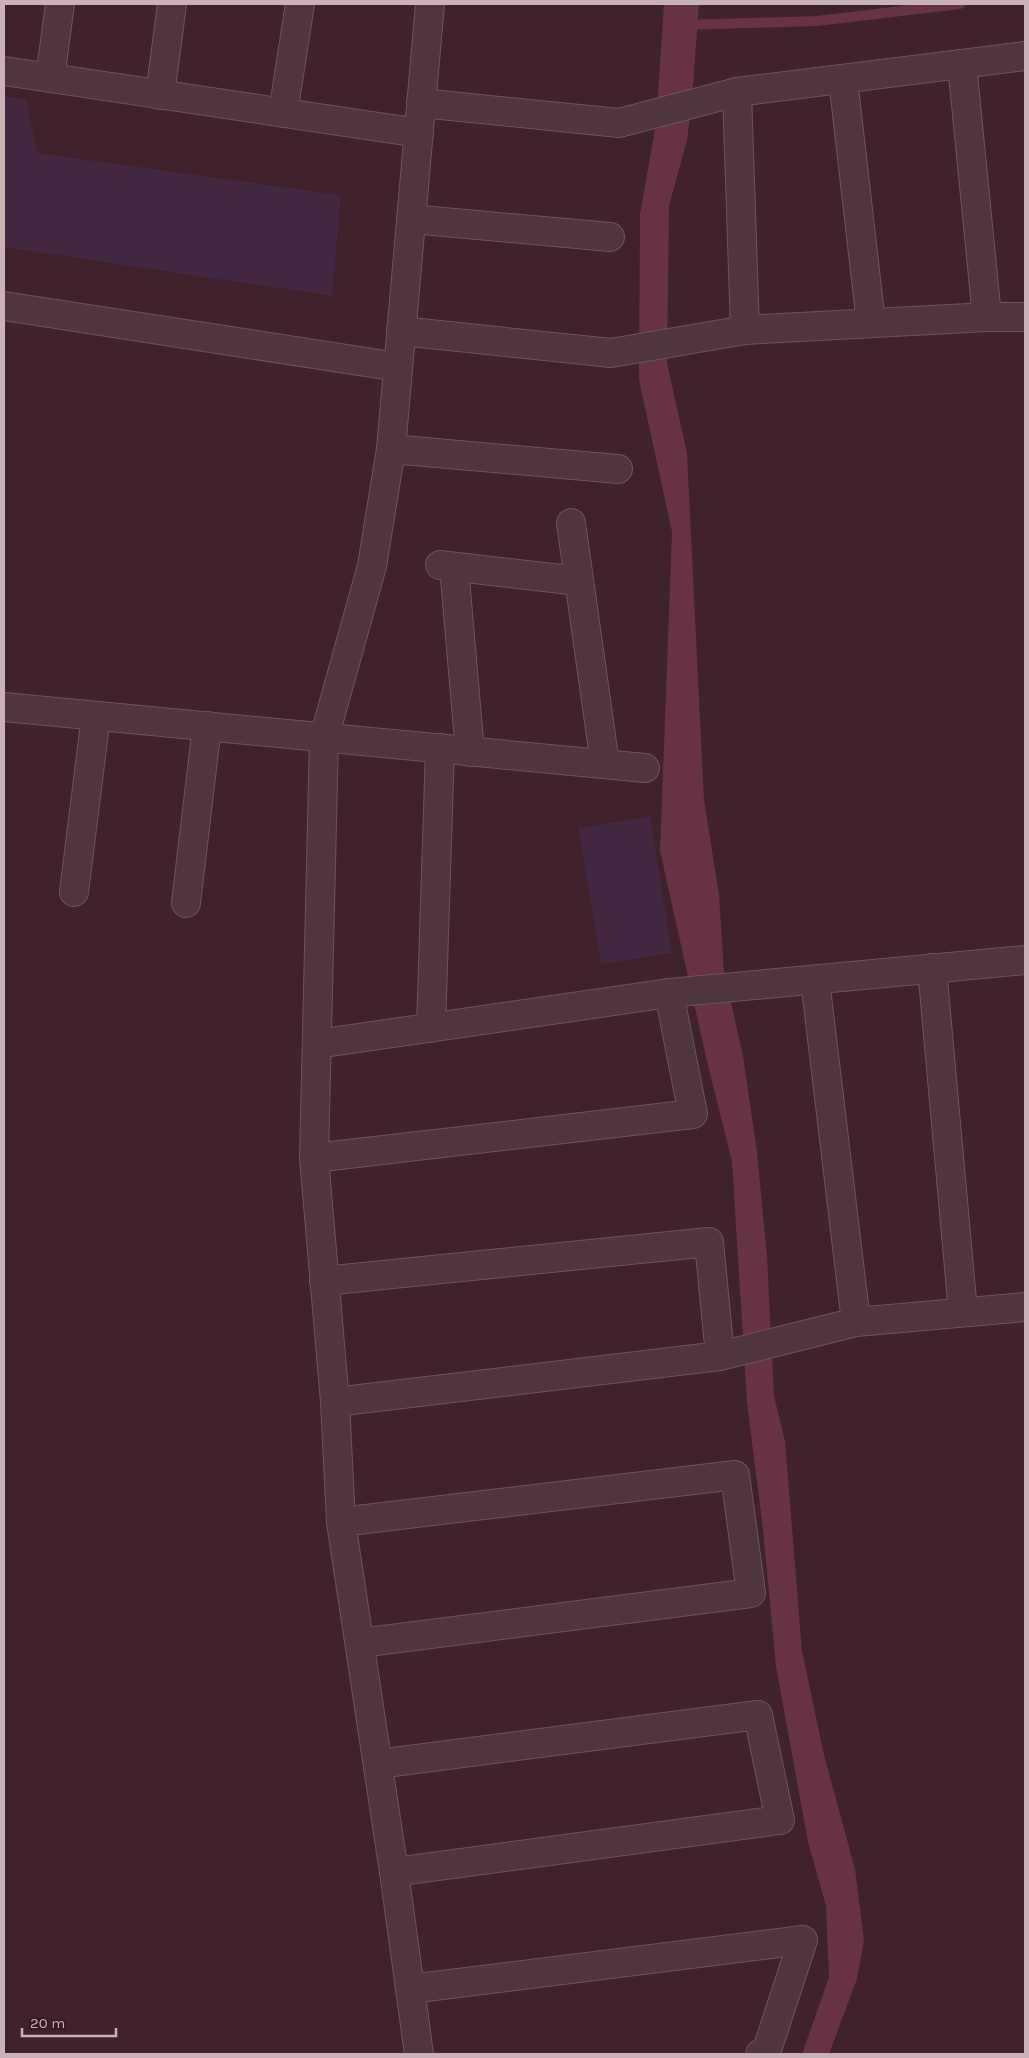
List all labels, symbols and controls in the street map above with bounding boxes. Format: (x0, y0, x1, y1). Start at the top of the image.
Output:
scale bar (22, 2006, 116, 2038)
text: 20 m (30, 2014, 65, 2032)

